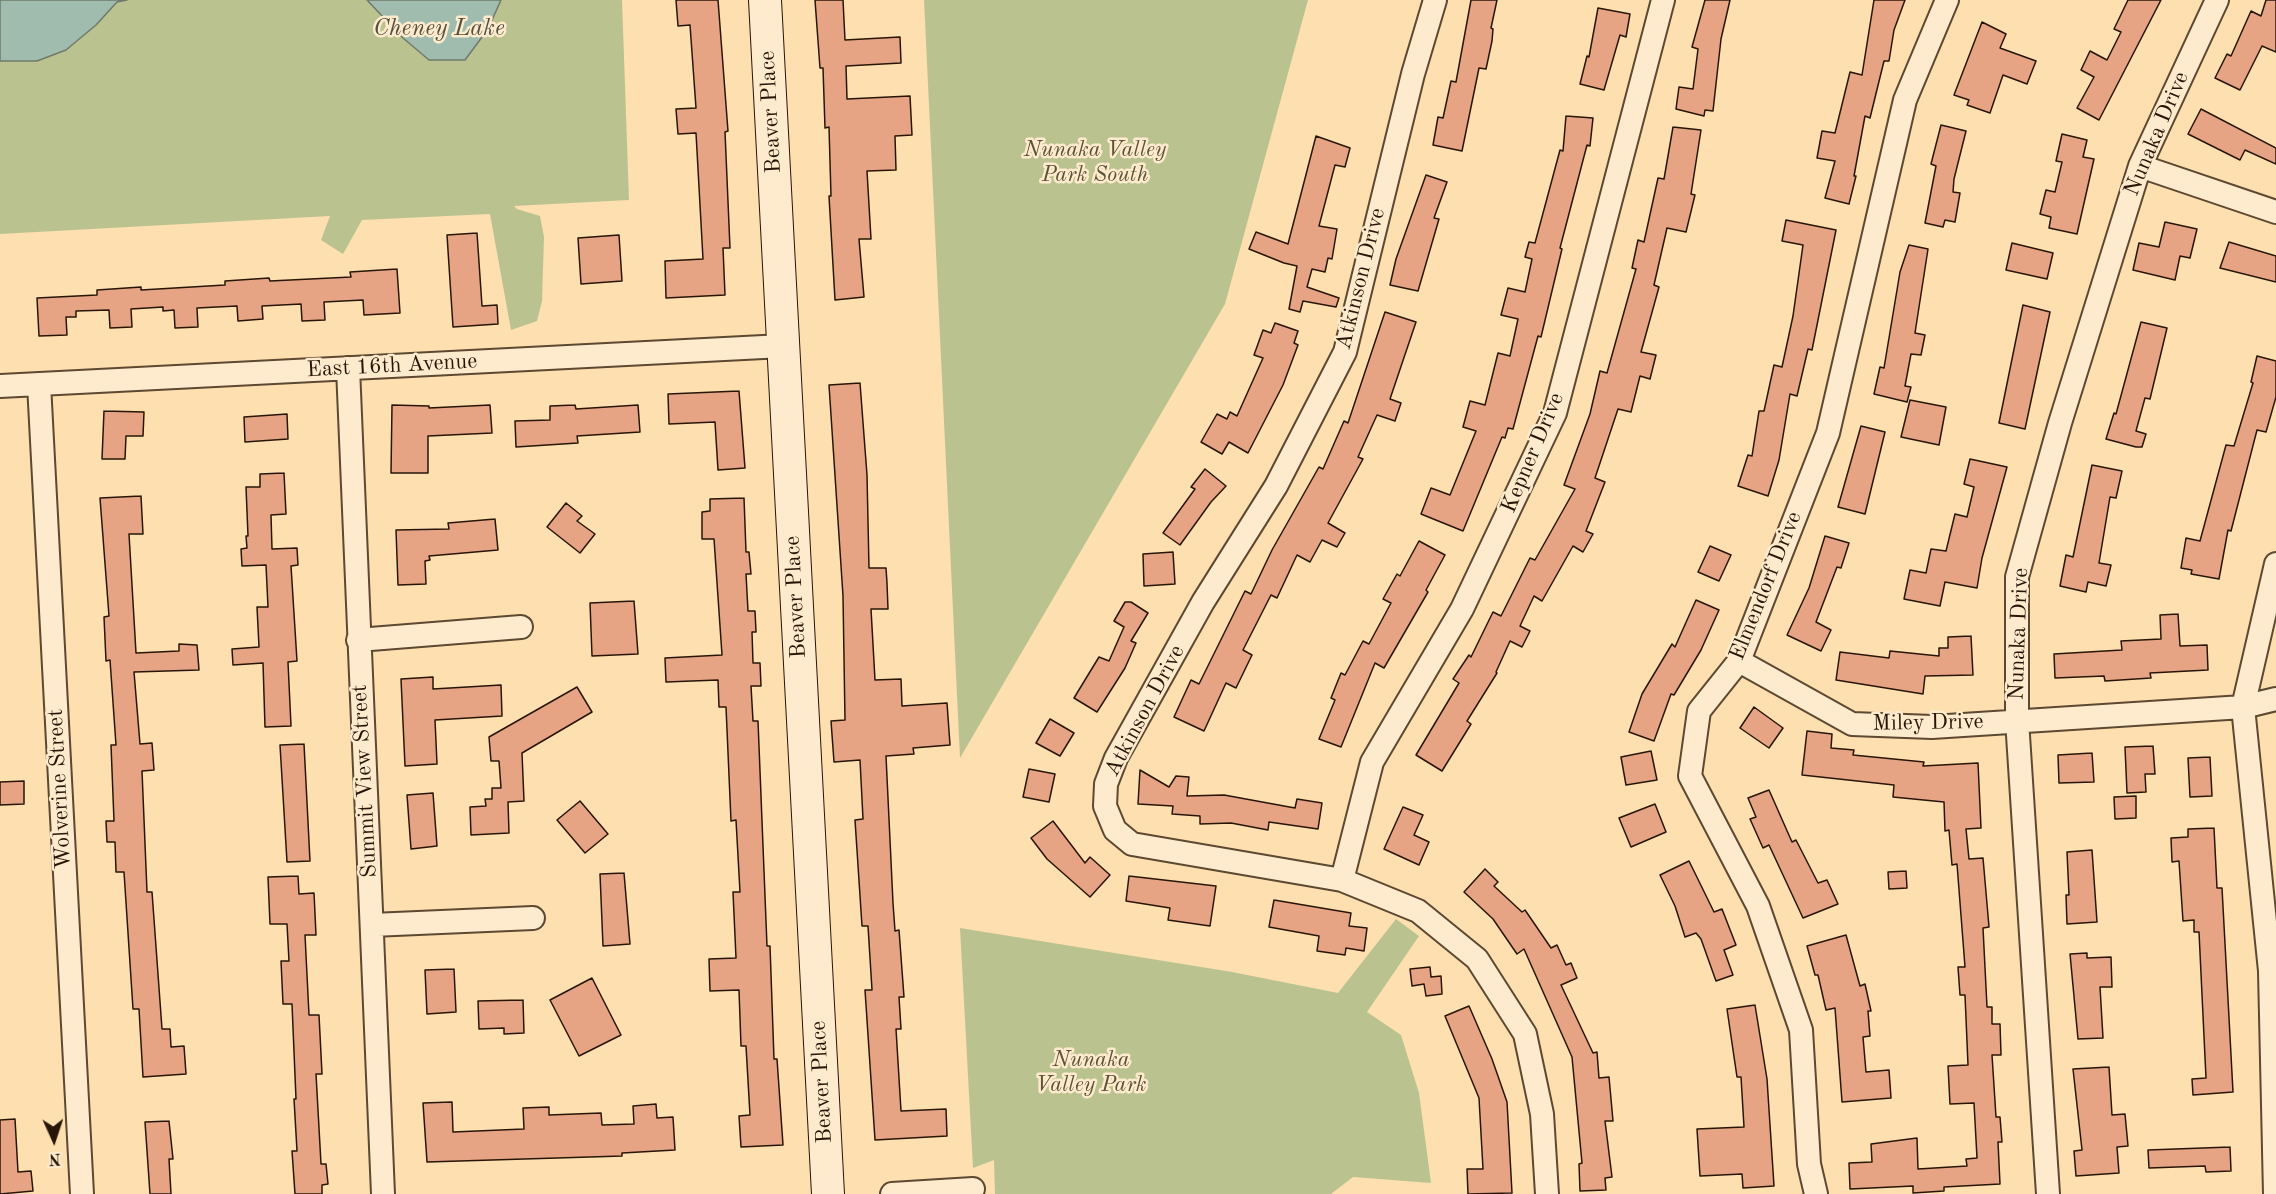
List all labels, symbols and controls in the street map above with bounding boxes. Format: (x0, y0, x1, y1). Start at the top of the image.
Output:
water label: Cheney Lake (373, 15, 505, 43)
street label: Beaver Place (755, 50, 787, 174)
street label: Nunaka Drive (2119, 68, 2195, 200)
park label: Nunaka Valley Park South (1024, 137, 1166, 188)
street label: Atkinson Drive (1331, 205, 1391, 353)
street label: East 16th Avenue (306, 348, 478, 384)
street label: Kepner Drive (1496, 389, 1570, 517)
street label: Elmendorf Drive (1724, 508, 1808, 664)
street label: Beaver Place (780, 535, 812, 659)
street label: Nunaka Drive (2003, 567, 2035, 701)
street label: Atkinson Drive (1099, 641, 1191, 781)
street label: Summit View Street (347, 684, 383, 878)
street label: Wolverine Street (43, 708, 77, 870)
street label: Miley Drive (1872, 709, 1984, 737)
street label: Beaver Place (806, 1020, 838, 1144)
park label: Nunaka Valley Park (1035, 1047, 1147, 1098)
north arrow (24, 1110, 84, 1170)
text: N (48, 1150, 61, 1166)

